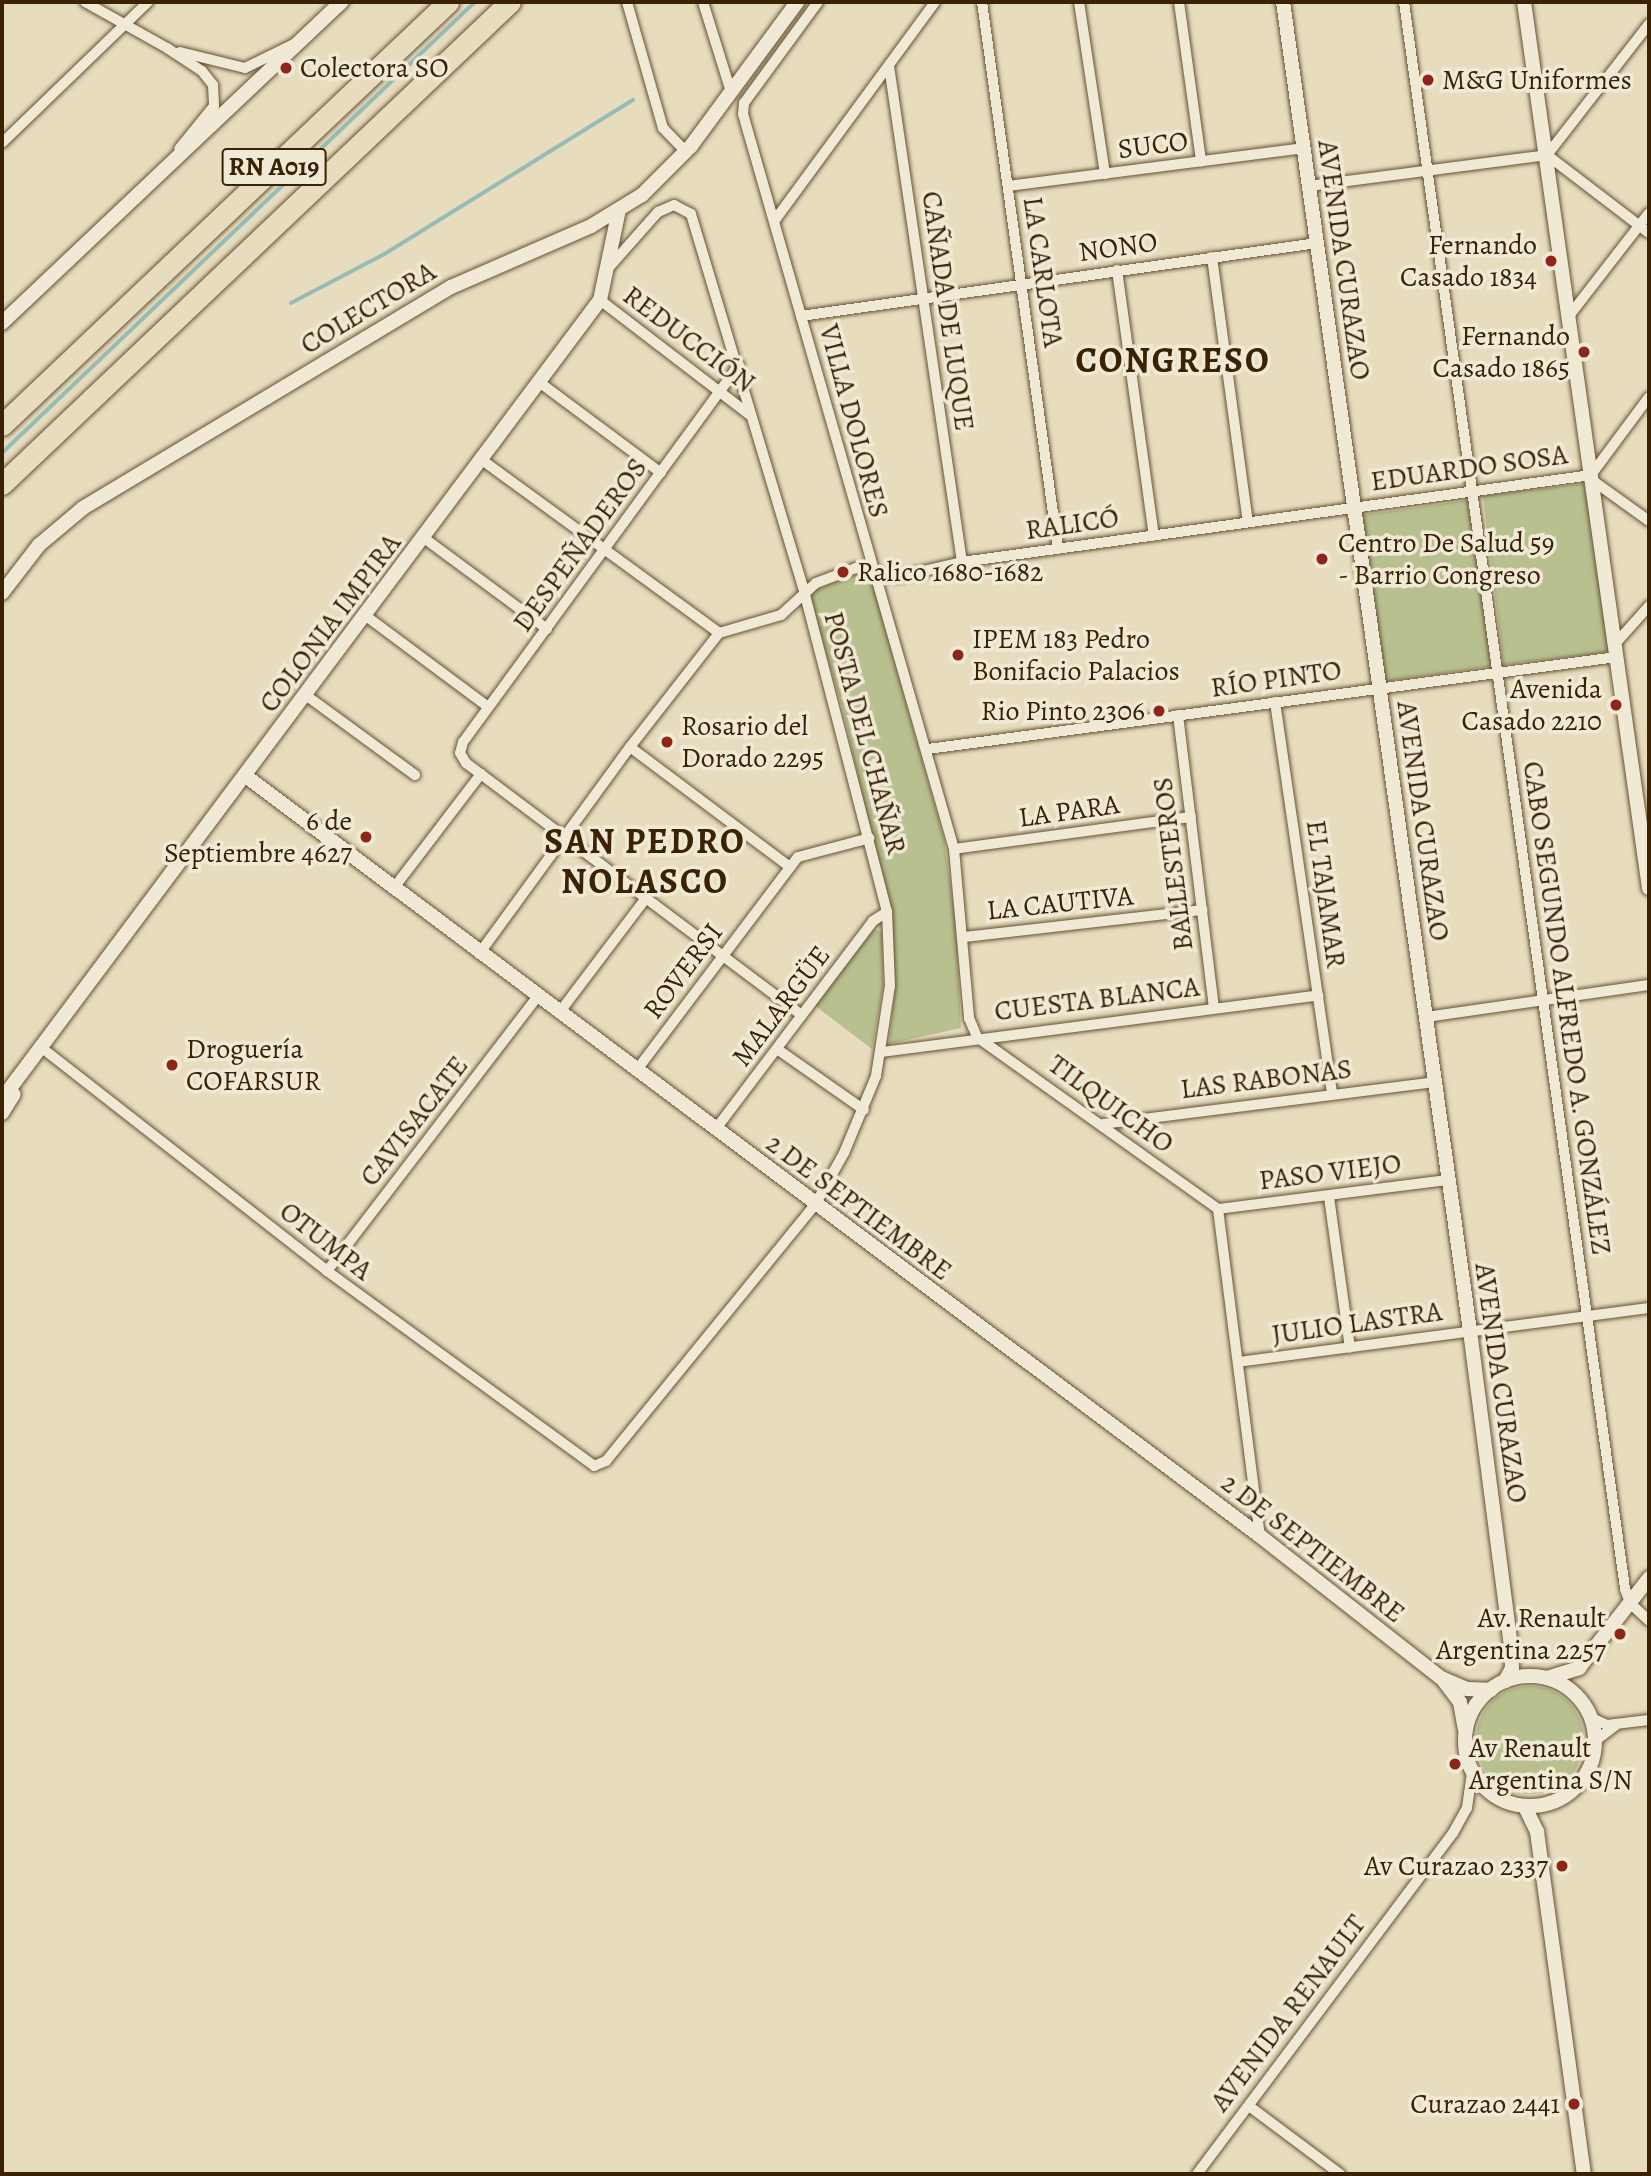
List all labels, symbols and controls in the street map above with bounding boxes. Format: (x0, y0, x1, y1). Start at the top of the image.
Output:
place label: Colectora SO (300, 51, 449, 85)
marker: Colectora SO (278, 60, 294, 76)
place label: M&G Uniformes (1442, 63, 1632, 97)
marker: M&G Uniformes (1420, 72, 1436, 88)
street label: SUCO (1116, 124, 1190, 166)
street label: AVENIDA CURAZAO (1311, 138, 1377, 382)
road number: RN A019 (222, 144, 326, 190)
street label: CAÑADA DE LUQUE (915, 189, 981, 433)
street label: LA CARLOTA (1016, 194, 1070, 350)
street label: NONO (1077, 225, 1159, 269)
place label: Fernando Casado 1834 (1400, 228, 1537, 294)
marker: Fernando Casado 1834 (1543, 253, 1559, 269)
street label: COLECTORA (294, 255, 442, 361)
street label: REDUCCIÓN (616, 278, 762, 400)
place label: Fernando Casado 1865 (1432, 319, 1570, 385)
street label: VILLA DOLORES (812, 321, 896, 521)
district label: CONGRESO (1076, 339, 1270, 381)
marker: Fernando Casado 1865 (1576, 344, 1592, 360)
street label: EDUARDO SOSA (1368, 438, 1570, 498)
street label: DESPEÑADEROS (506, 452, 654, 638)
street label: RALICÓ (1023, 501, 1121, 547)
place label: Centro De Salud 59 - Barrio Congreso (1338, 526, 1554, 592)
street label: COLONIA IMPIRA (252, 527, 408, 719)
marker: Centro De Salud 59 - Barrio Congreso (1312, 549, 1332, 569)
place label: Ralico 1680-1682 (857, 555, 1043, 589)
marker: Ralico 1680-1682 (835, 564, 851, 580)
street label: POSTA DEL CHAÑAR (816, 608, 914, 858)
place label: IPEM 183 Pedro Bonifacio Palacios (972, 622, 1180, 688)
marker: IPEM 183 Pedro Bonifacio Palacios (950, 647, 966, 663)
street label: RÍO PINTO (1209, 653, 1343, 705)
place label: Avenida Casado 2210 (1461, 672, 1602, 738)
place label: Rio Pinto 2306 (981, 694, 1145, 728)
marker: Avenida Casado 2210 (1608, 697, 1624, 713)
street label: AVENIDA CURAZAO (1390, 699, 1456, 943)
marker: Rio Pinto 2306 (1151, 703, 1167, 719)
place label: Rosario del Dorado 2295 (681, 709, 824, 775)
marker: Rosario del Dorado 2295 (659, 734, 675, 750)
street label: CABO SEGUNDO ALFREDO A. GONZÁLEZ (1516, 759, 1618, 1257)
street label: BALLESTEROS (1146, 775, 1200, 953)
street label: LA PARA (1016, 787, 1122, 835)
place label: 6 de Septiembre 4627 (164, 804, 352, 870)
street label: EL TAJAMAR (1299, 818, 1353, 970)
district label: SAN PEDRO NOLASCO (545, 820, 745, 902)
marker: 6 de Septiembre 4627 (358, 829, 374, 845)
street label: LA CAUTIVA (985, 879, 1135, 927)
street label: ROVERSI (636, 917, 730, 1025)
street label: MALARGÜE (725, 939, 837, 1073)
street label: CUESTA BLANCA (993, 970, 1201, 1028)
place label: Droguería COFARSUR (186, 1032, 321, 1098)
street label: TILQUICHO (1042, 1047, 1180, 1161)
street label: CAVISACATE (353, 1049, 475, 1193)
street label: LAS RABONAS (1178, 1052, 1354, 1106)
marker: Droguería COFARSUR (164, 1057, 180, 1073)
street label: 2 DE SEPTIEMBRE (760, 1126, 958, 1288)
street label: PASO VIEJO (1257, 1147, 1403, 1197)
street label: OTUMPA (273, 1194, 379, 1288)
street label: AVENIDA CURAZAO (1468, 1261, 1534, 1505)
street label: JULIO LASTRA (1270, 1294, 1444, 1352)
street label: 2 DE SEPTIEMBRE (1215, 1466, 1411, 1630)
place label: Av. Renault Argentina 2257 (1436, 1601, 1606, 1667)
marker: Av. Renault Argentina 2257 (1612, 1626, 1628, 1642)
place label: Av Renault Argentina S/N (1469, 1731, 1633, 1797)
marker: Av Renault Argentina S/N (1447, 1756, 1463, 1772)
place label: Av Curazao 2337 (1364, 1849, 1548, 1883)
marker: Av Curazao 2337 (1554, 1858, 1570, 1874)
street label: AVENIDA RENAULT (1203, 1908, 1373, 2118)
place label: Curazao 2441 (1410, 2087, 1560, 2121)
marker: Curazao 2441 (1566, 2096, 1582, 2112)

